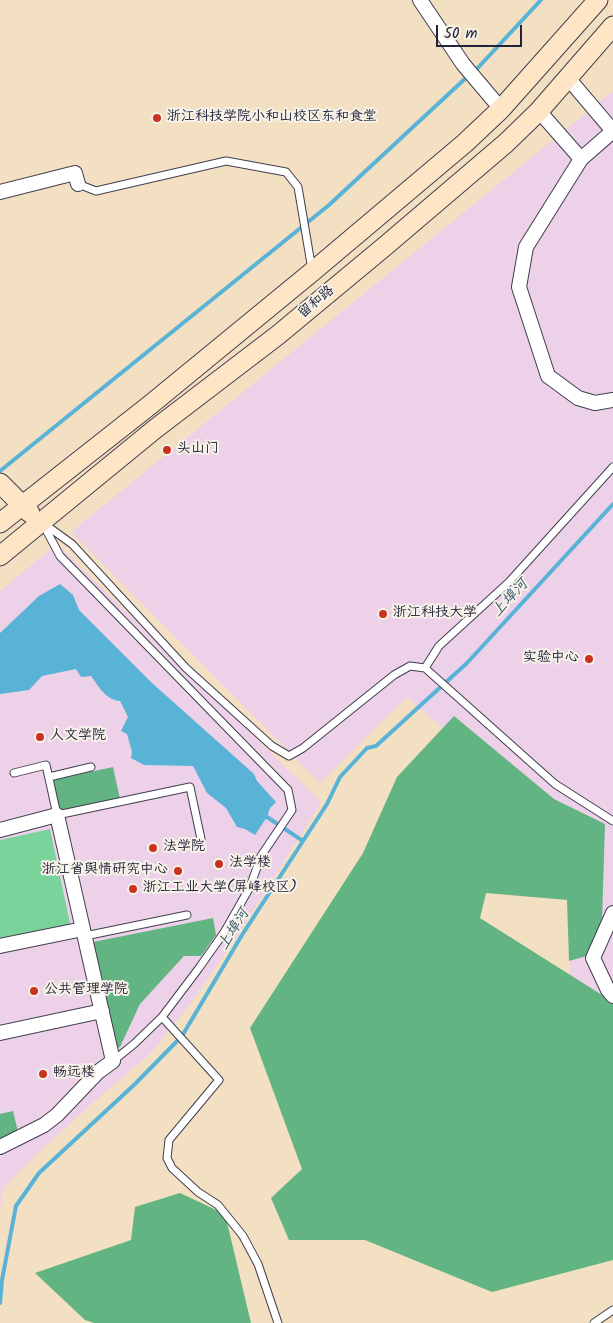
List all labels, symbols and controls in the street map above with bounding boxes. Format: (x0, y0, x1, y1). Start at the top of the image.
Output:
scale bar (438, 15, 524, 47)
text: 50 m (444, 22, 478, 46)
place label: 浙江科技学院小和山校区东和食堂 (167, 110, 377, 126)
marker: 浙江科技学院小和山校区东和食堂 (151, 112, 163, 124)
street label: 留和路 (296, 283, 338, 323)
place label: 头山门 (177, 442, 219, 458)
marker: 头山门 (161, 444, 173, 456)
water label: 上埠河 (489, 576, 533, 622)
place label: 浙江科技大学 (393, 606, 477, 622)
marker: 浙江科技大学 (377, 608, 389, 620)
place label: 实验中心 (523, 651, 579, 667)
marker: 实验中心 (583, 653, 595, 665)
place label: 人文学院 (50, 729, 106, 745)
marker: 人文学院 (34, 731, 46, 743)
place label: 法学院 (163, 840, 205, 856)
marker: 法学院 (147, 842, 159, 854)
place label: 法学楼 (229, 856, 271, 872)
marker: 法学楼 (213, 858, 225, 870)
place label: 浙江省舆情研究中心 (42, 863, 168, 879)
marker: 浙江省舆情研究中心 (172, 865, 184, 877)
place label: 浙江工业大学(屏峰校区) (143, 881, 297, 897)
marker: 浙江工业大学(屏峰校区) (127, 883, 139, 895)
water label: 上埠河 (215, 906, 255, 954)
place label: 公共管理学院 (44, 983, 128, 999)
marker: 公共管理学院 (28, 985, 40, 997)
place label: 畅远楼 (53, 1066, 95, 1082)
marker: 畅远楼 (37, 1068, 49, 1080)

